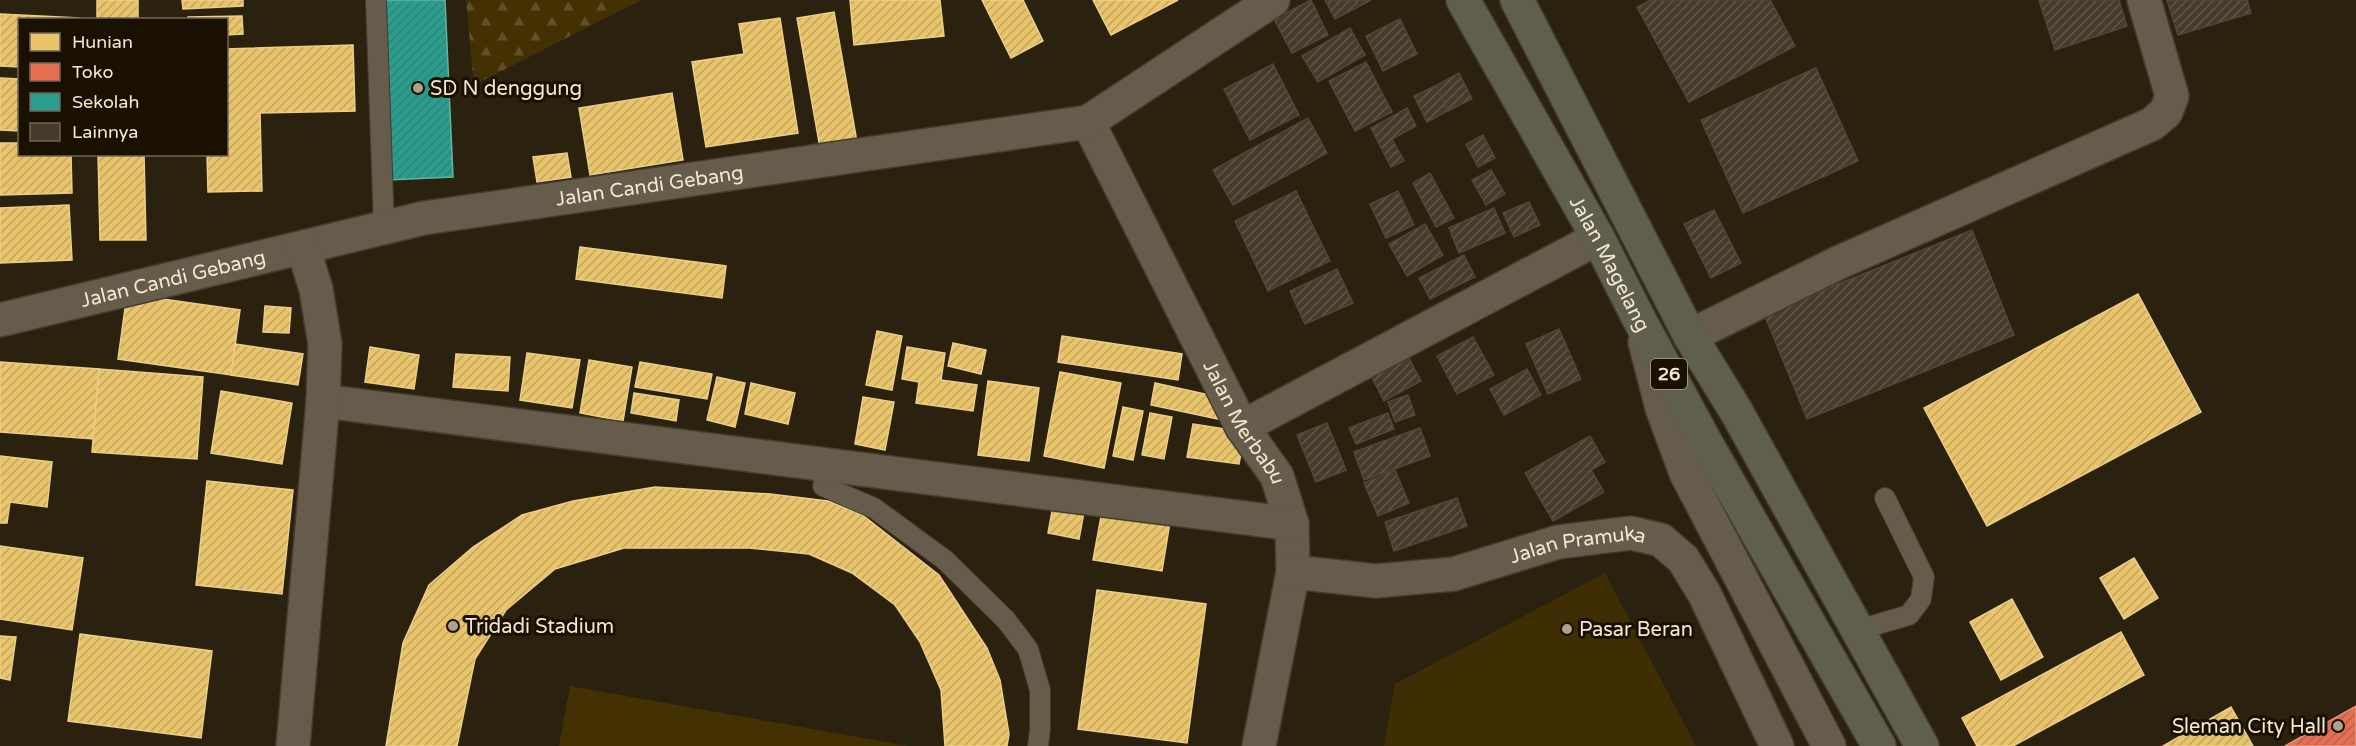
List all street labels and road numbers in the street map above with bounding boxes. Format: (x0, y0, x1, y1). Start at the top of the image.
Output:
street label: Jalan Candi Gebang (554, 161, 745, 212)
street label: Jalan Magelang (1564, 192, 1655, 336)
street label: Jalan Candi Gebang (78, 246, 268, 313)
street label: Jalan Merbabu (1197, 357, 1290, 487)
road number: 26 (1651, 359, 1687, 389)
street label: Jalan Pramuka (1507, 522, 1648, 569)

